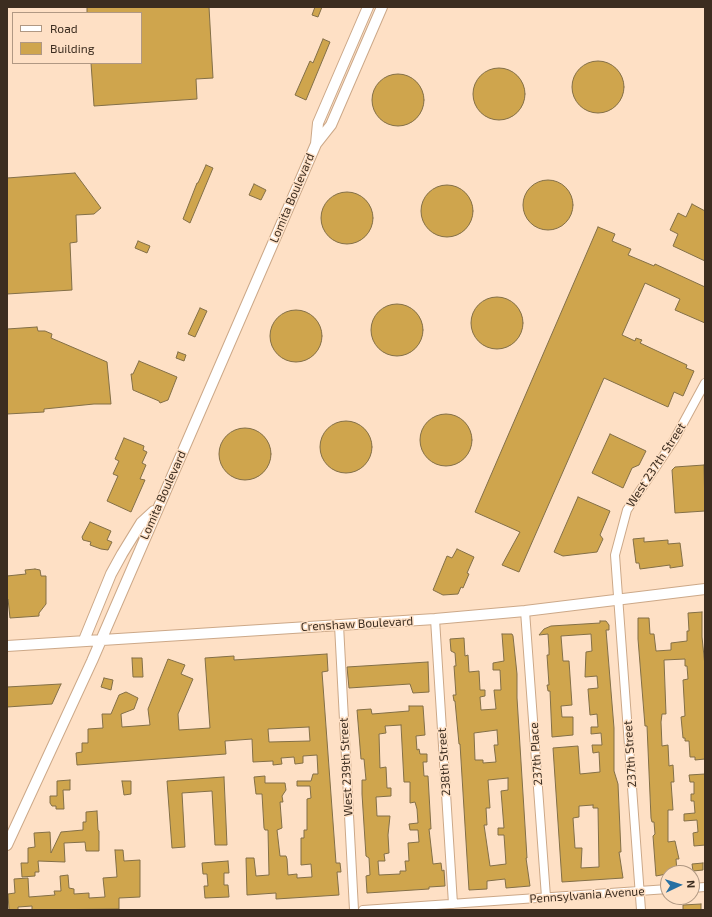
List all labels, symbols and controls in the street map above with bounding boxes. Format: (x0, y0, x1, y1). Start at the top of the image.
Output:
legend (12, 12, 142, 64)
text: Road (50, 21, 78, 35)
text: Building (50, 41, 94, 55)
street label: Lomita Boulevard (267, 151, 317, 245)
street label: West 237th Street (623, 420, 689, 510)
street label: Lomita Boulevard (137, 448, 189, 542)
street label: Crenshaw Boulevard (300, 614, 414, 634)
street label: West 239th Street (336, 717, 356, 817)
street label: 237th Street (620, 720, 640, 788)
street label: 237th Place (527, 722, 545, 786)
street label: 238th Street (434, 727, 454, 797)
north arrow (660, 865, 700, 905)
text: N (685, 880, 698, 889)
street label: Pennsylvania Avenue (529, 884, 645, 906)

